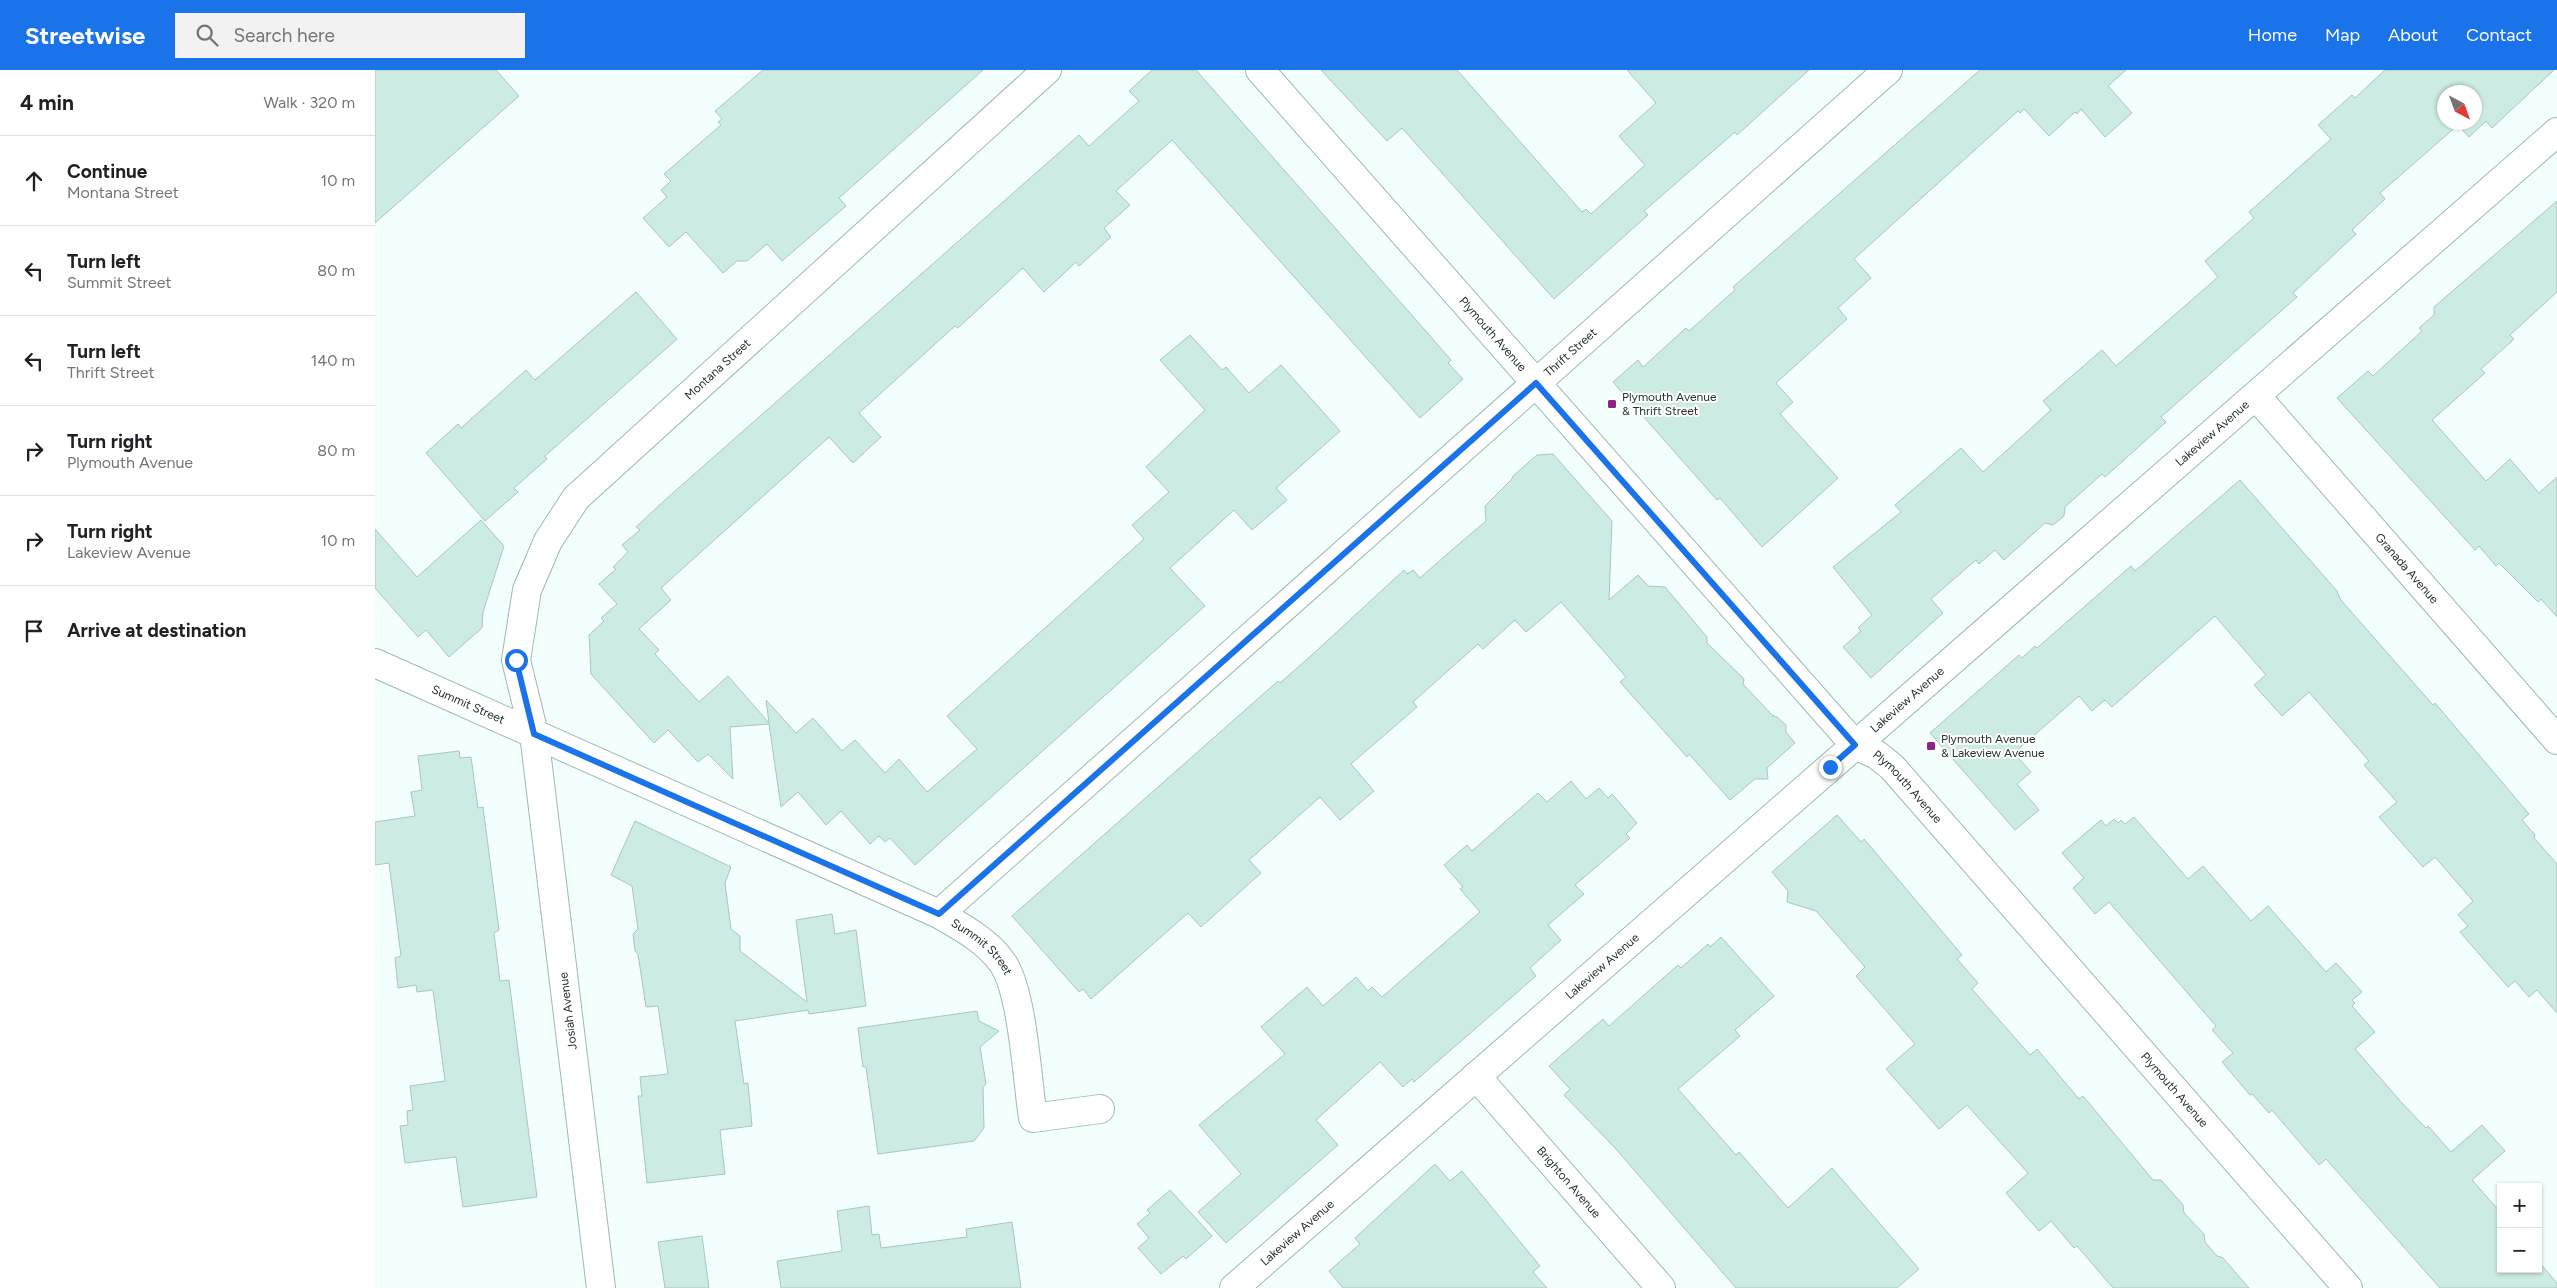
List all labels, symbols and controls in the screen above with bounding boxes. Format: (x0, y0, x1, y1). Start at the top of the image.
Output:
search box (175, 13, 525, 58)
text: Streetwise (25, 21, 145, 50)
icon: search (193, 21, 221, 49)
text: Search here (233, 24, 335, 47)
text: Home (2248, 24, 2297, 46)
text: Map (2325, 24, 2360, 46)
text: About (2388, 24, 2438, 46)
text: Contact (2466, 24, 2532, 46)
north arrow (2437, 85, 2482, 130)
text: 4 min (20, 90, 74, 115)
text: Walk · 320 m (263, 93, 355, 112)
text: Continue (67, 160, 147, 183)
icon: ahead (20, 167, 48, 195)
text: 10 m (321, 171, 355, 190)
text: Montana Street (67, 183, 179, 202)
text: Turn left (67, 250, 141, 273)
icon: left (20, 257, 48, 285)
text: 80 m (317, 261, 355, 280)
text: Summit Street (67, 273, 172, 292)
street label: Plymouth Avenue (1456, 294, 1530, 375)
street label: Thrift Street (1541, 325, 1600, 380)
street label: Montana Street (682, 336, 754, 403)
text: Turn left (67, 340, 141, 363)
icon: left (20, 347, 48, 375)
text: 140 m (311, 351, 355, 370)
text: Thrift Street (67, 363, 155, 382)
place label: Plymouth Avenue & Thrift Street (1622, 390, 1717, 418)
street label: Lakeview Avenue (2173, 397, 2252, 469)
marker: Plymouth Avenue & Thrift Street (1606, 398, 1618, 410)
text: Turn right (67, 430, 153, 453)
icon: right (20, 437, 48, 465)
text: 80 m (317, 441, 355, 460)
text: Plymouth Avenue (67, 453, 193, 472)
text: Turn right (67, 520, 153, 543)
icon: right (20, 527, 48, 555)
street label: Granada Avenue (2372, 530, 2442, 607)
text: 10 m (321, 531, 355, 550)
text: Lakeview Avenue (67, 543, 191, 562)
icon: arrive (20, 617, 48, 645)
text: Arrive at destination (67, 619, 246, 642)
route start (505, 649, 528, 672)
street label: Lakeview Avenue (1868, 664, 1947, 736)
street label: Summit Street (429, 682, 507, 727)
place label: Plymouth Avenue & Lakeview Avenue (1941, 732, 2045, 760)
marker: Plymouth Avenue & Lakeview Avenue (1925, 740, 1937, 752)
street label: Plymouth Avenue (1870, 747, 1945, 826)
route end (1819, 756, 1842, 779)
street label: Summit Street (949, 916, 1015, 978)
street label: Lakeview Avenue (1563, 930, 1642, 1002)
street label: Josiah Avenue (556, 971, 580, 1051)
street label: Plymouth Avenue (2138, 1049, 2211, 1130)
street label: Brighton Avenue (1534, 1144, 1604, 1221)
map controls (2497, 1183, 2542, 1273)
button: + (2497, 1183, 2542, 1228)
street label: Lakeview Avenue (1258, 1197, 1337, 1269)
button: − (2497, 1228, 2542, 1273)

